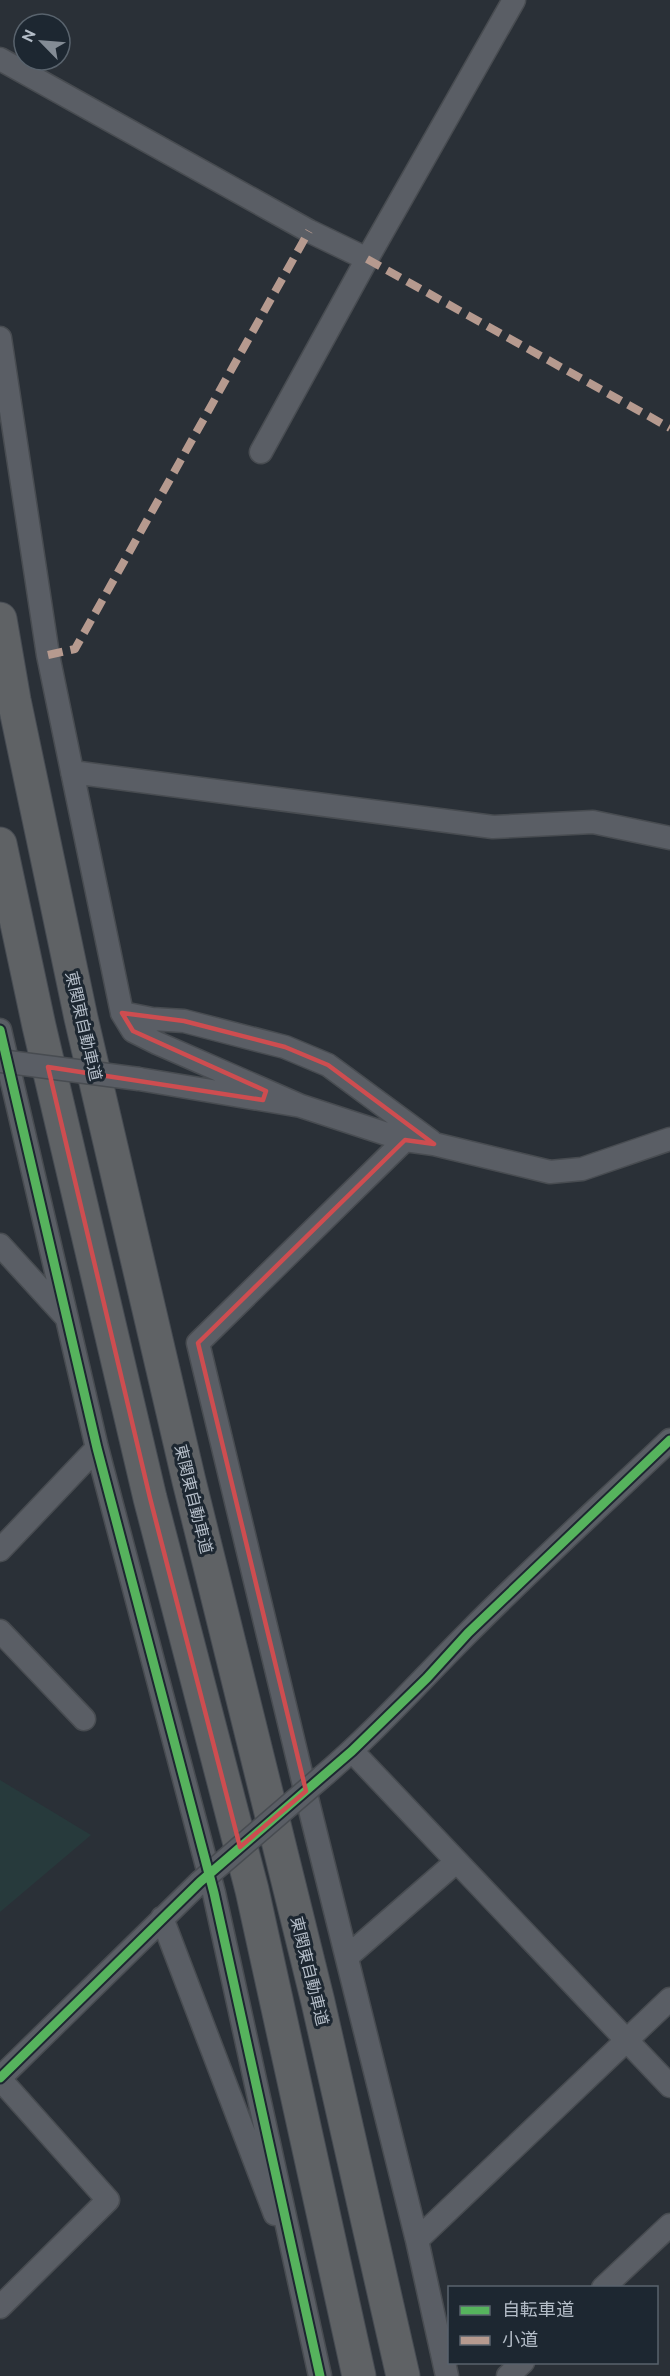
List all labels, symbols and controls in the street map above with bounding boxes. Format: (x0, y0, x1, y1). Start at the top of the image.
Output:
north arrow (12, 12, 72, 72)
text: N (18, 26, 39, 45)
street label: 東関東自動車道 (63, 969, 105, 1083)
street label: 東関東自動車道 (172, 1442, 216, 1556)
street label: 東関東自動車道 (288, 1914, 332, 2028)
legend (448, 2286, 658, 2364)
text: 自転車道 (502, 2299, 574, 2319)
text: 小道 (502, 2329, 538, 2349)

